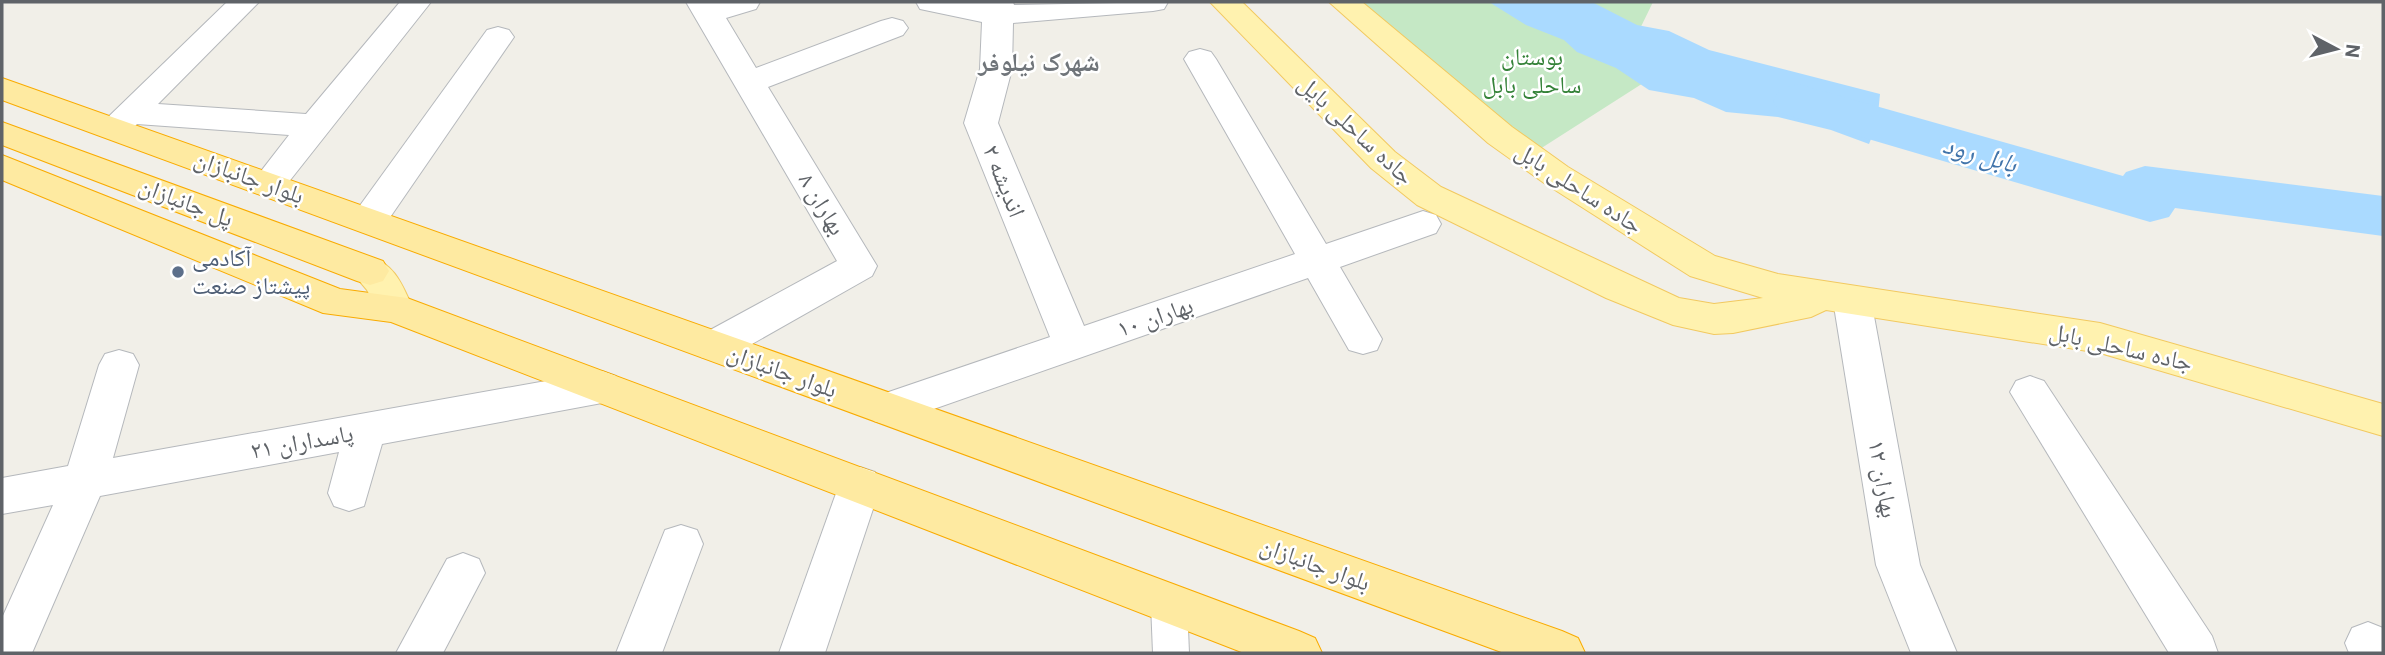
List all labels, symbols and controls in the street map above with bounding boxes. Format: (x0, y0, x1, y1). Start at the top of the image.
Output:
north arrow (2301, 14, 2371, 84)
park label: بوستان ساحلی بابل (1483, 43, 1581, 99)
text: N (2340, 43, 2365, 59)
district label: شهرک نیلوفر (977, 47, 1100, 77)
street label: جاده ساحلی بایل (1292, 69, 1420, 191)
water label: بابل رود (1939, 129, 2021, 180)
street label: جاده ساحلی بابل (1510, 137, 1648, 239)
street label: اندیشه ۲ (977, 141, 1031, 221)
street label: بلوار جانبازان (190, 144, 308, 210)
street label: بهاران ۸ (793, 168, 851, 240)
street label: پل جانبازان (135, 171, 237, 233)
place label: آکادمی پیشتاز صنعت (192, 244, 310, 300)
marker: آکادمی پیشتاز صنعت (170, 264, 186, 280)
street label: بهاران ۱۰ (1113, 291, 1197, 343)
street label: جاده ساحلی بابل (2047, 317, 2195, 377)
street label: بلوار جانبازان (723, 338, 841, 404)
street label: پاسداران ۲۱ (248, 419, 356, 465)
street label: بهاران ۱۲ (1862, 438, 1904, 520)
street label: بلوار جانبازان (1256, 531, 1374, 597)

